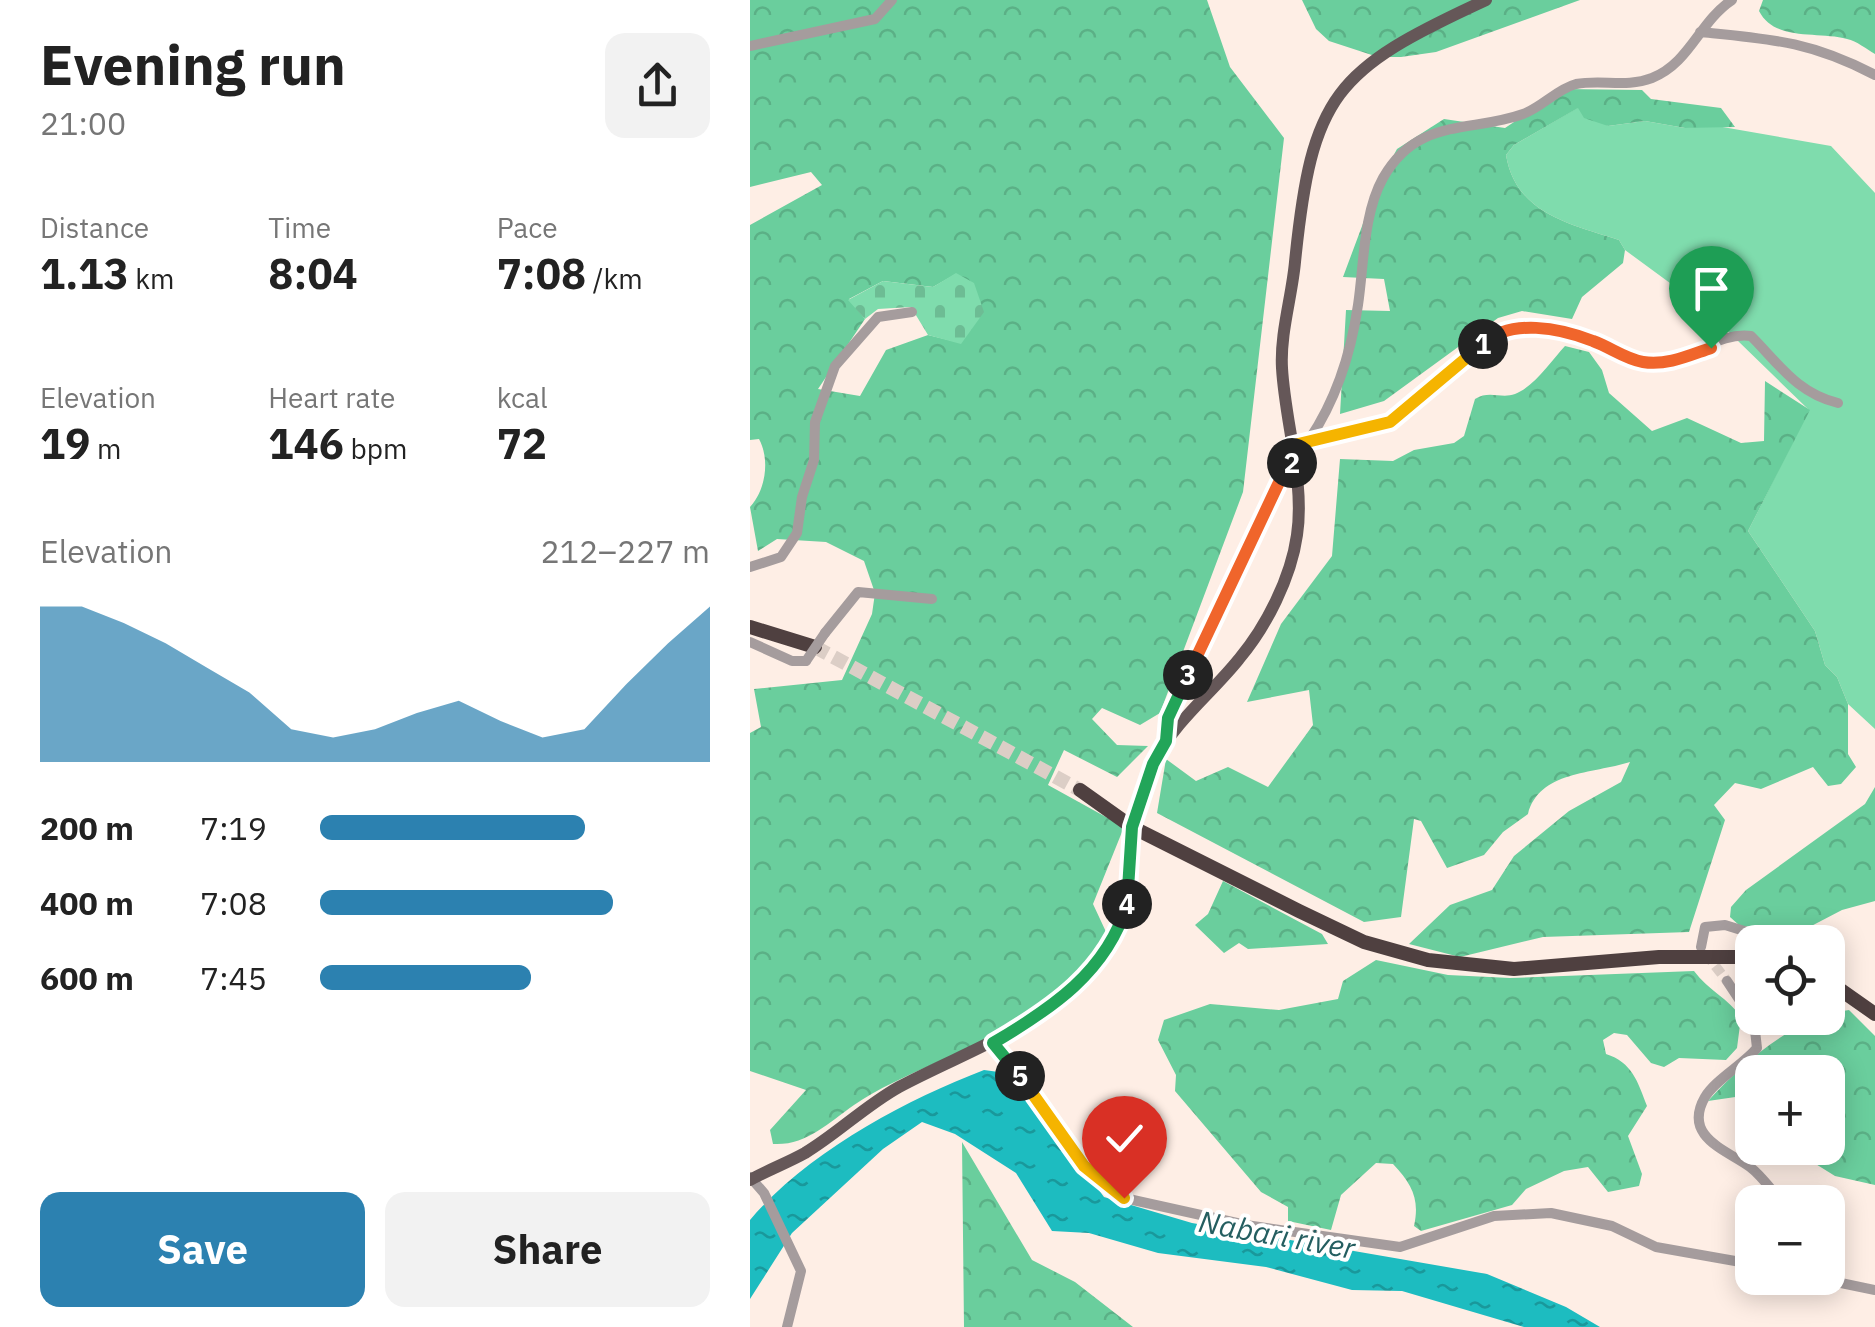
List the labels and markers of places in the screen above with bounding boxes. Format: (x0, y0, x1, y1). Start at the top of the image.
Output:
pin (1669, 246, 1754, 349)
pin: 1 (1458, 319, 1508, 369)
pin: 2 (1267, 438, 1317, 488)
pin: 3 (1163, 650, 1213, 700)
pin: 4 (1102, 879, 1152, 929)
pin: 5 (995, 1051, 1045, 1101)
pin (1082, 1096, 1167, 1199)

